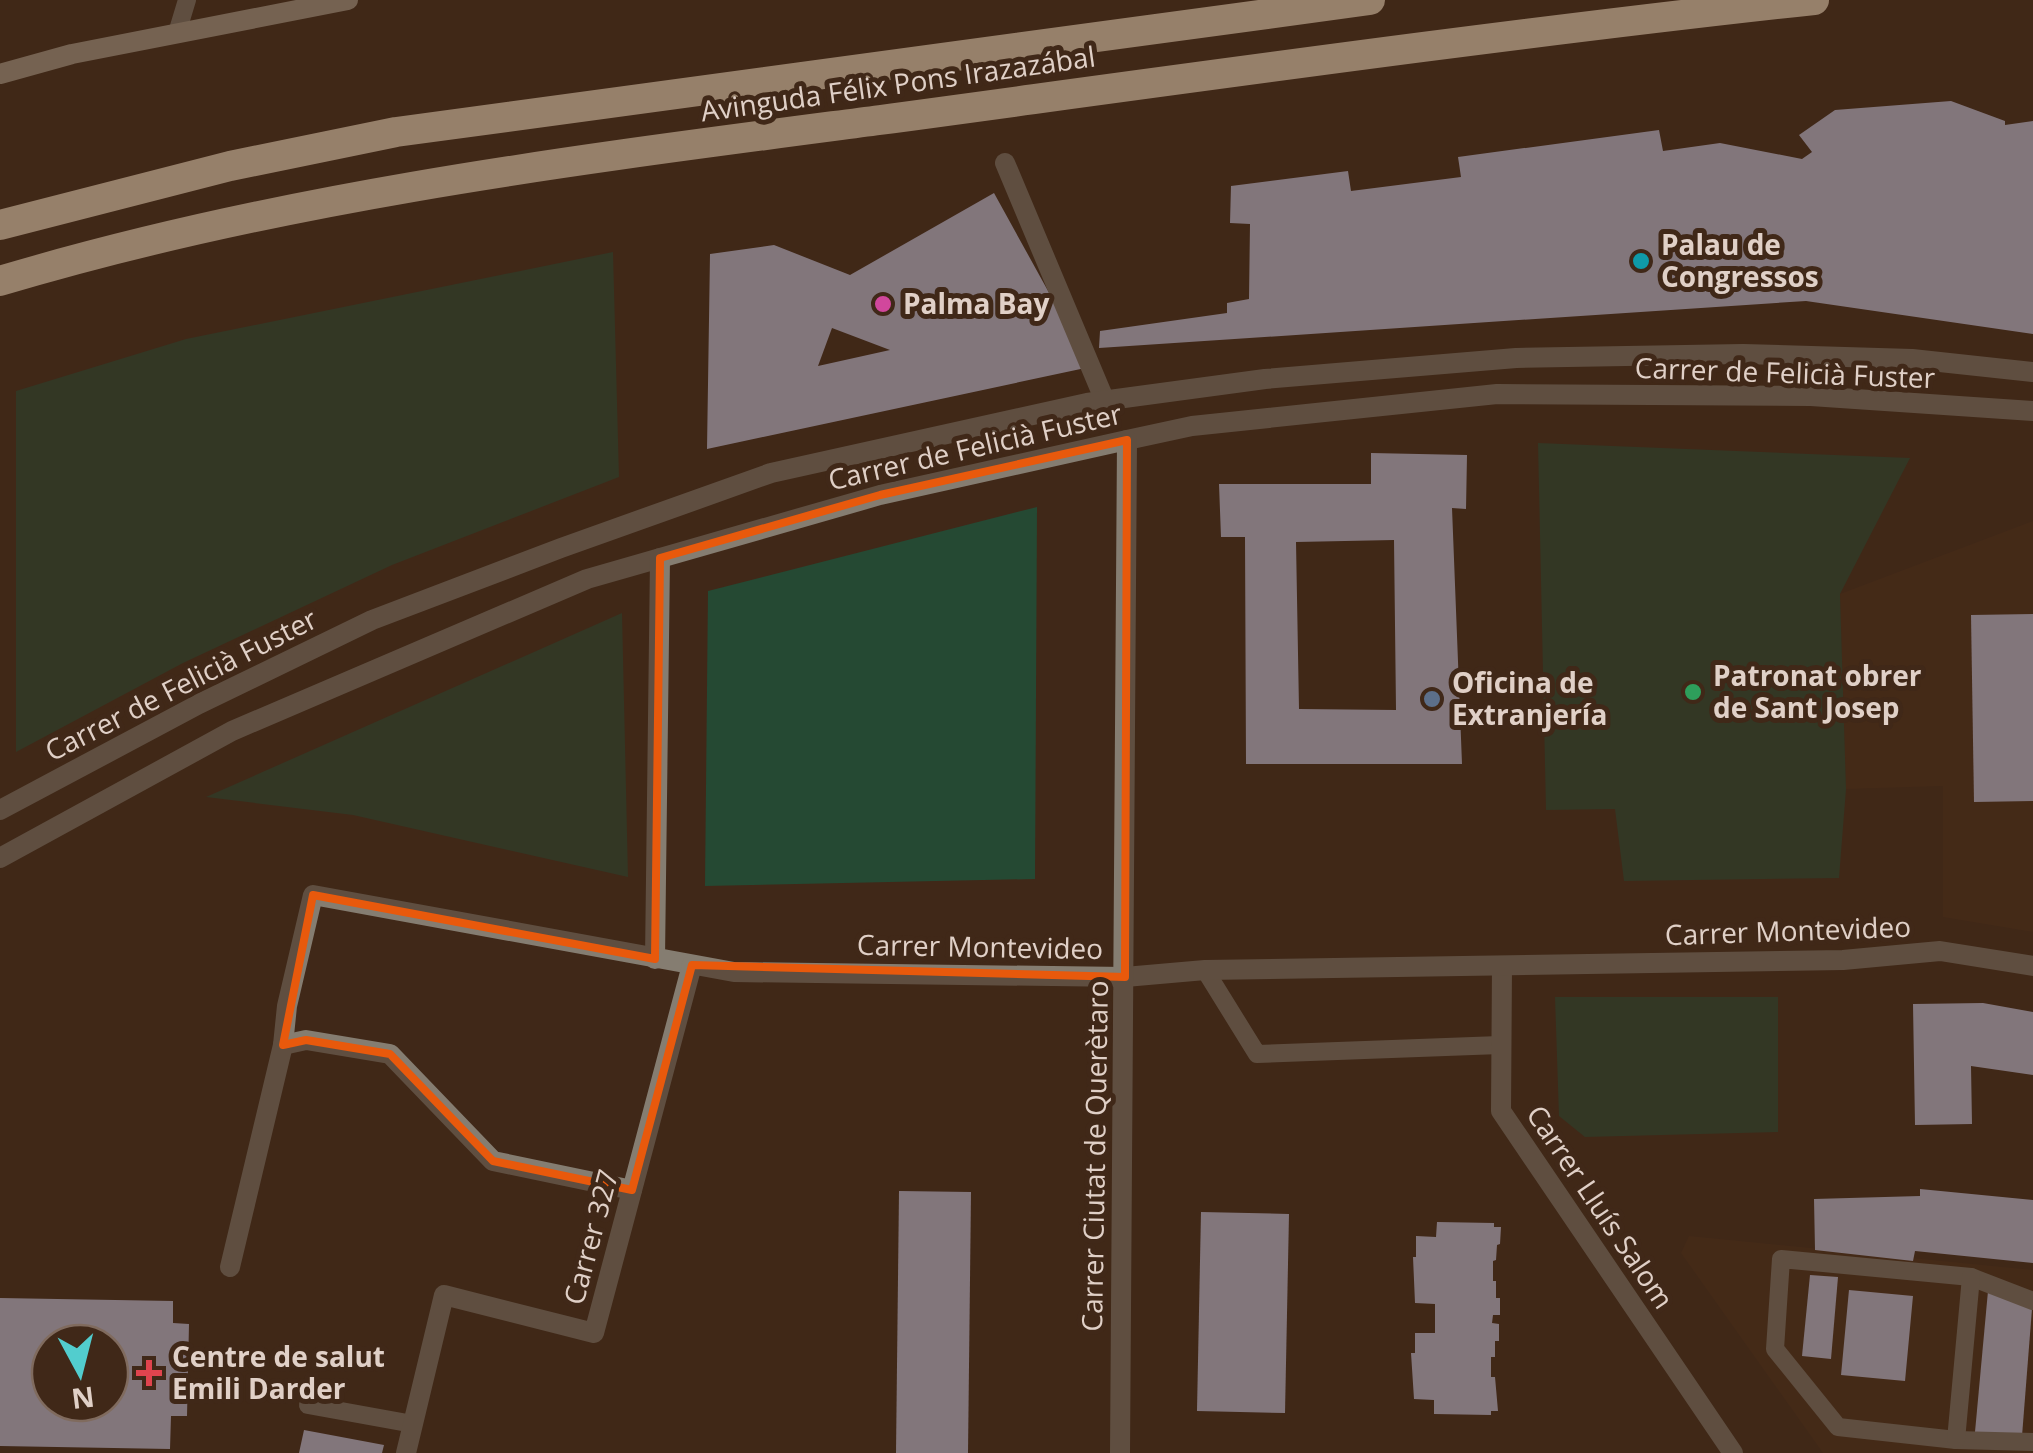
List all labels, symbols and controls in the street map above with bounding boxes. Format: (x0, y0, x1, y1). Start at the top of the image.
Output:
street label: Avinguda Félix Pons Irazazábal (698, 37, 1098, 130)
place label: Palau de Congressos (1661, 225, 1819, 295)
marker: Palau de Congressos (1630, 250, 1652, 272)
place label: Palma Bay (903, 284, 1049, 322)
marker: Palma Bay (872, 293, 894, 315)
street label: Carrer de Felicià Fuster (1634, 348, 1936, 396)
street label: Carrer de Felicià Fuster (824, 394, 1126, 498)
street label: Carrer de Felicià Fuster (38, 599, 323, 769)
place label: Patronat obrer de Sant Josep (1713, 656, 1922, 726)
place label: Oficina de Extranjería (1452, 663, 1607, 733)
marker: Patronat obrer de Sant Josep (1682, 681, 1704, 703)
marker: Oficina de Extranjería (1421, 688, 1443, 710)
street label: Carrer Montevideo (1664, 907, 1912, 953)
street label: Carrer Montevideo (857, 925, 1103, 967)
street label: Carrer Ciutat de Querètaro (1072, 980, 1116, 1332)
street label: Carrer Lluís Salom (1519, 1097, 1683, 1316)
street label: Carrer 327 (554, 1165, 626, 1309)
north arrow (30, 1323, 130, 1423)
place label: Centre de salut Emili Darder (172, 1337, 385, 1407)
marker: Centre de salut Emili Darder (136, 1360, 162, 1386)
text: N (70, 1379, 97, 1419)

